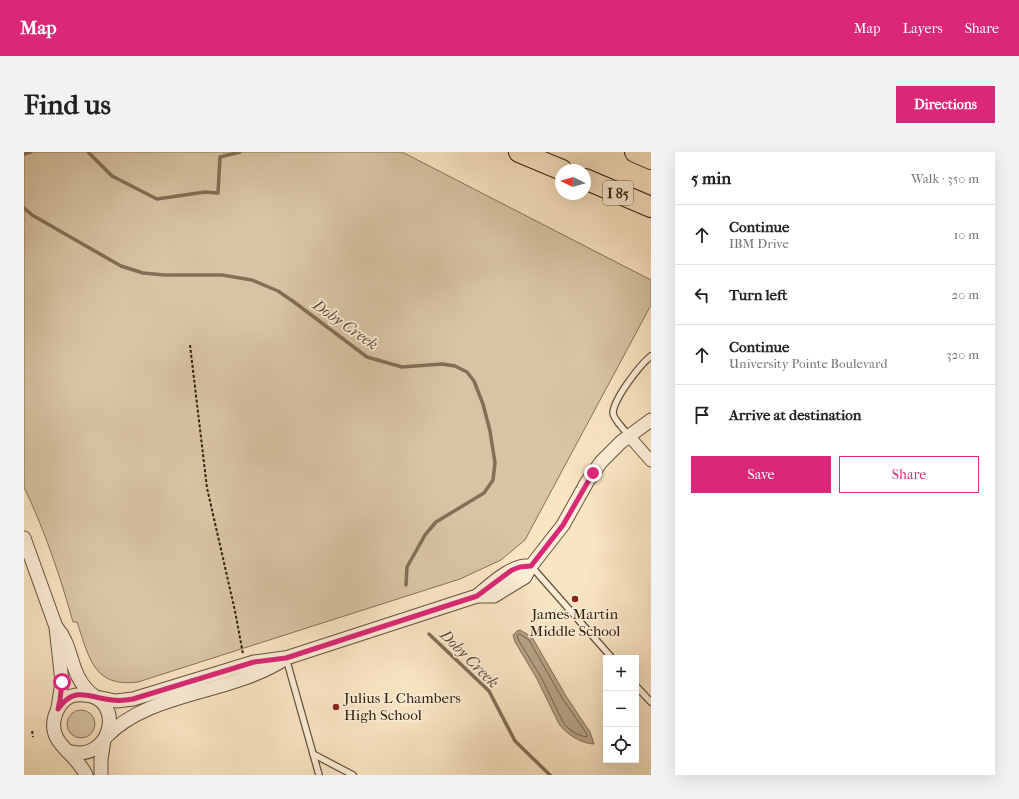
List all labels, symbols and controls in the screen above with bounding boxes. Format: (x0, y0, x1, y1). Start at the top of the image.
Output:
text: Map (20, 17, 56, 39)
text: Map (854, 20, 881, 37)
text: Layers (903, 20, 943, 37)
text: Share (965, 20, 999, 37)
button: Directions (896, 86, 995, 123)
text: Find us (24, 88, 111, 121)
north arrow (555, 164, 591, 200)
text: 5 min (691, 168, 731, 188)
text: Walk · 350 m (911, 171, 979, 186)
road number: I 85 (603, 181, 633, 205)
text: Continue (729, 218, 789, 236)
icon: ahead (691, 224, 713, 246)
text: 10 m (954, 227, 979, 242)
text: IBM Drive (729, 236, 789, 251)
icon: left (691, 284, 713, 306)
text: Turn left (729, 286, 787, 304)
text: 20 m (952, 287, 979, 302)
water label: Doby Creek (309, 294, 382, 354)
text: Continue (729, 338, 789, 356)
icon: ahead (691, 344, 713, 366)
text: 320 m (946, 347, 979, 362)
text: University Pointe Boulevard (729, 356, 888, 371)
icon: arrive (691, 404, 713, 426)
text: Arrive at destination (729, 406, 861, 424)
button: Save (691, 456, 831, 493)
button: Share (839, 456, 979, 493)
route end (584, 464, 602, 482)
marker: James Martin Middle School (570, 594, 580, 604)
place label: James Martin Middle School (530, 605, 620, 640)
water label: Doby Creek (436, 624, 503, 692)
map controls (603, 655, 639, 763)
button: + (603, 655, 639, 691)
route start (53, 673, 71, 691)
place label: Julius L Chambers High School (343, 689, 461, 724)
button: − (603, 691, 639, 727)
marker: Julius L Chambers High School (331, 702, 341, 712)
button: locate (603, 727, 639, 763)

